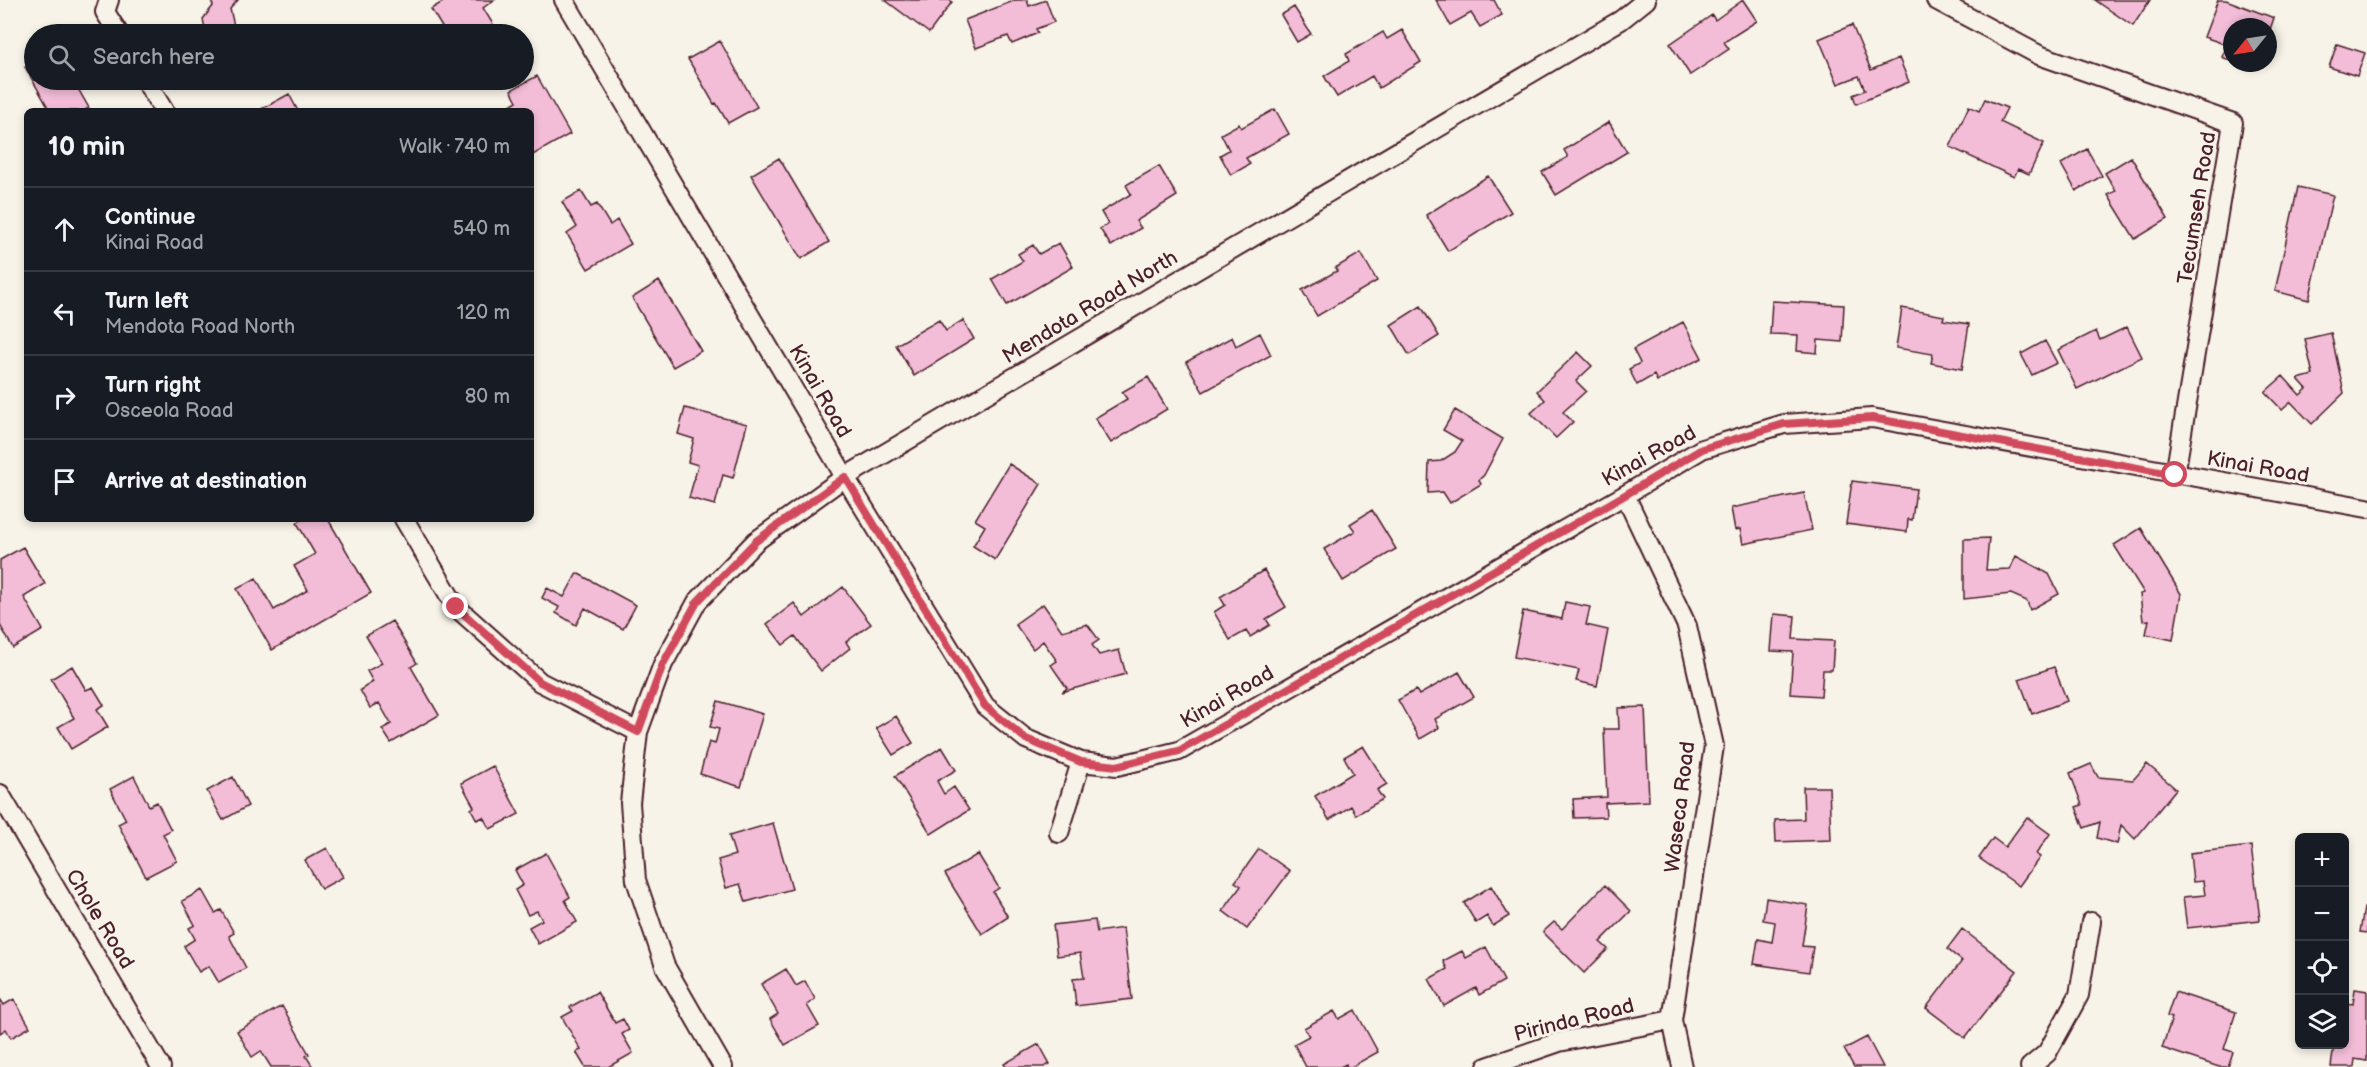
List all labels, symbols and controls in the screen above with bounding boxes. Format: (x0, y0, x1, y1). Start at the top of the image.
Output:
north arrow (2223, 18, 2277, 72)
search box (24, 24, 534, 90)
icon: search (45, 41, 78, 74)
text: Search here (93, 44, 215, 71)
street label: Tecumseh Road (2173, 130, 2221, 286)
text: 10 min (48, 132, 125, 163)
text: Walk · 740 m (399, 135, 510, 159)
text: Continue (105, 204, 195, 231)
icon: ahead (48, 213, 81, 246)
text: 540 m (453, 217, 510, 241)
text: Kinai Road (105, 231, 204, 255)
street label: Mendota Road North (998, 245, 1182, 369)
text: Turn left (105, 288, 189, 315)
icon: left (48, 297, 81, 330)
text: 120 m (457, 301, 510, 325)
text: Mendota Road North (105, 315, 295, 339)
street label: Kinai Road (783, 340, 857, 442)
text: Turn right (105, 372, 201, 399)
icon: right (48, 381, 81, 414)
text: 80 m (465, 385, 510, 409)
text: Osceola Road (105, 399, 233, 423)
street label: Kinai Road (1598, 420, 1700, 492)
street label: Kinai Road (2205, 446, 2311, 488)
route start (2161, 461, 2187, 487)
icon: arrive (48, 465, 81, 498)
text: Arrive at destination (105, 468, 307, 495)
route end (442, 593, 468, 619)
street label: Kinai Road (1176, 660, 1278, 734)
street label: Waseca Road (1660, 740, 1700, 874)
map controls (2295, 833, 2349, 1049)
button: + (2295, 833, 2349, 887)
street label: Chole Road (60, 865, 140, 973)
button: − (2295, 887, 2349, 941)
button: locate (2295, 941, 2349, 995)
street label: Pirinda Road (1511, 993, 1637, 1047)
button: layers (2295, 995, 2349, 1049)

